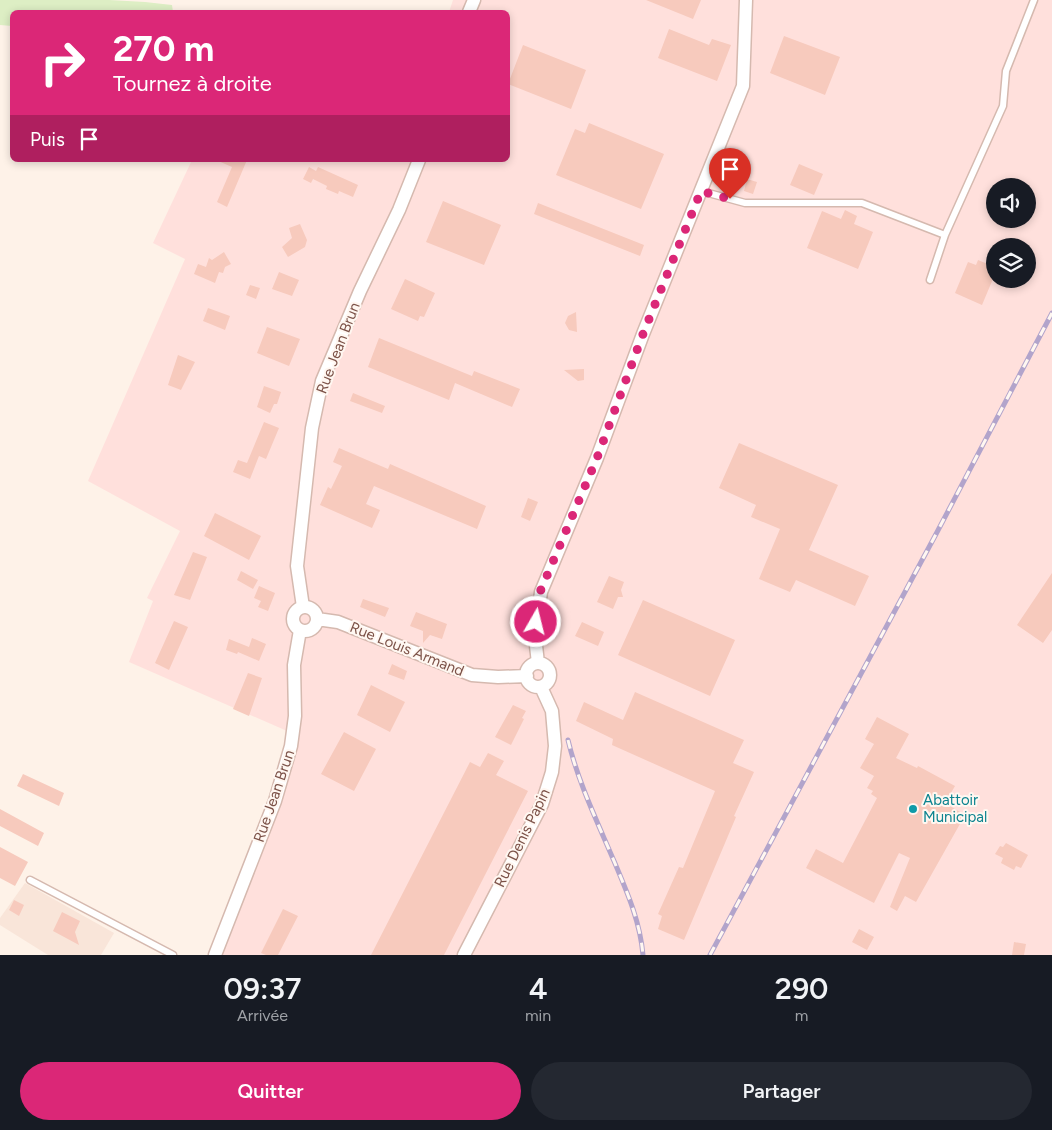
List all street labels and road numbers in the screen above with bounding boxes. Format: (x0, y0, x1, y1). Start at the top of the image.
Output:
street label: Rue Jean Brun (312, 300, 364, 396)
street label: Rue Louis Armand (347, 618, 467, 680)
street label: Rue Jean Brun (250, 748, 298, 844)
street label: Rue Denis Papin (490, 786, 554, 890)

